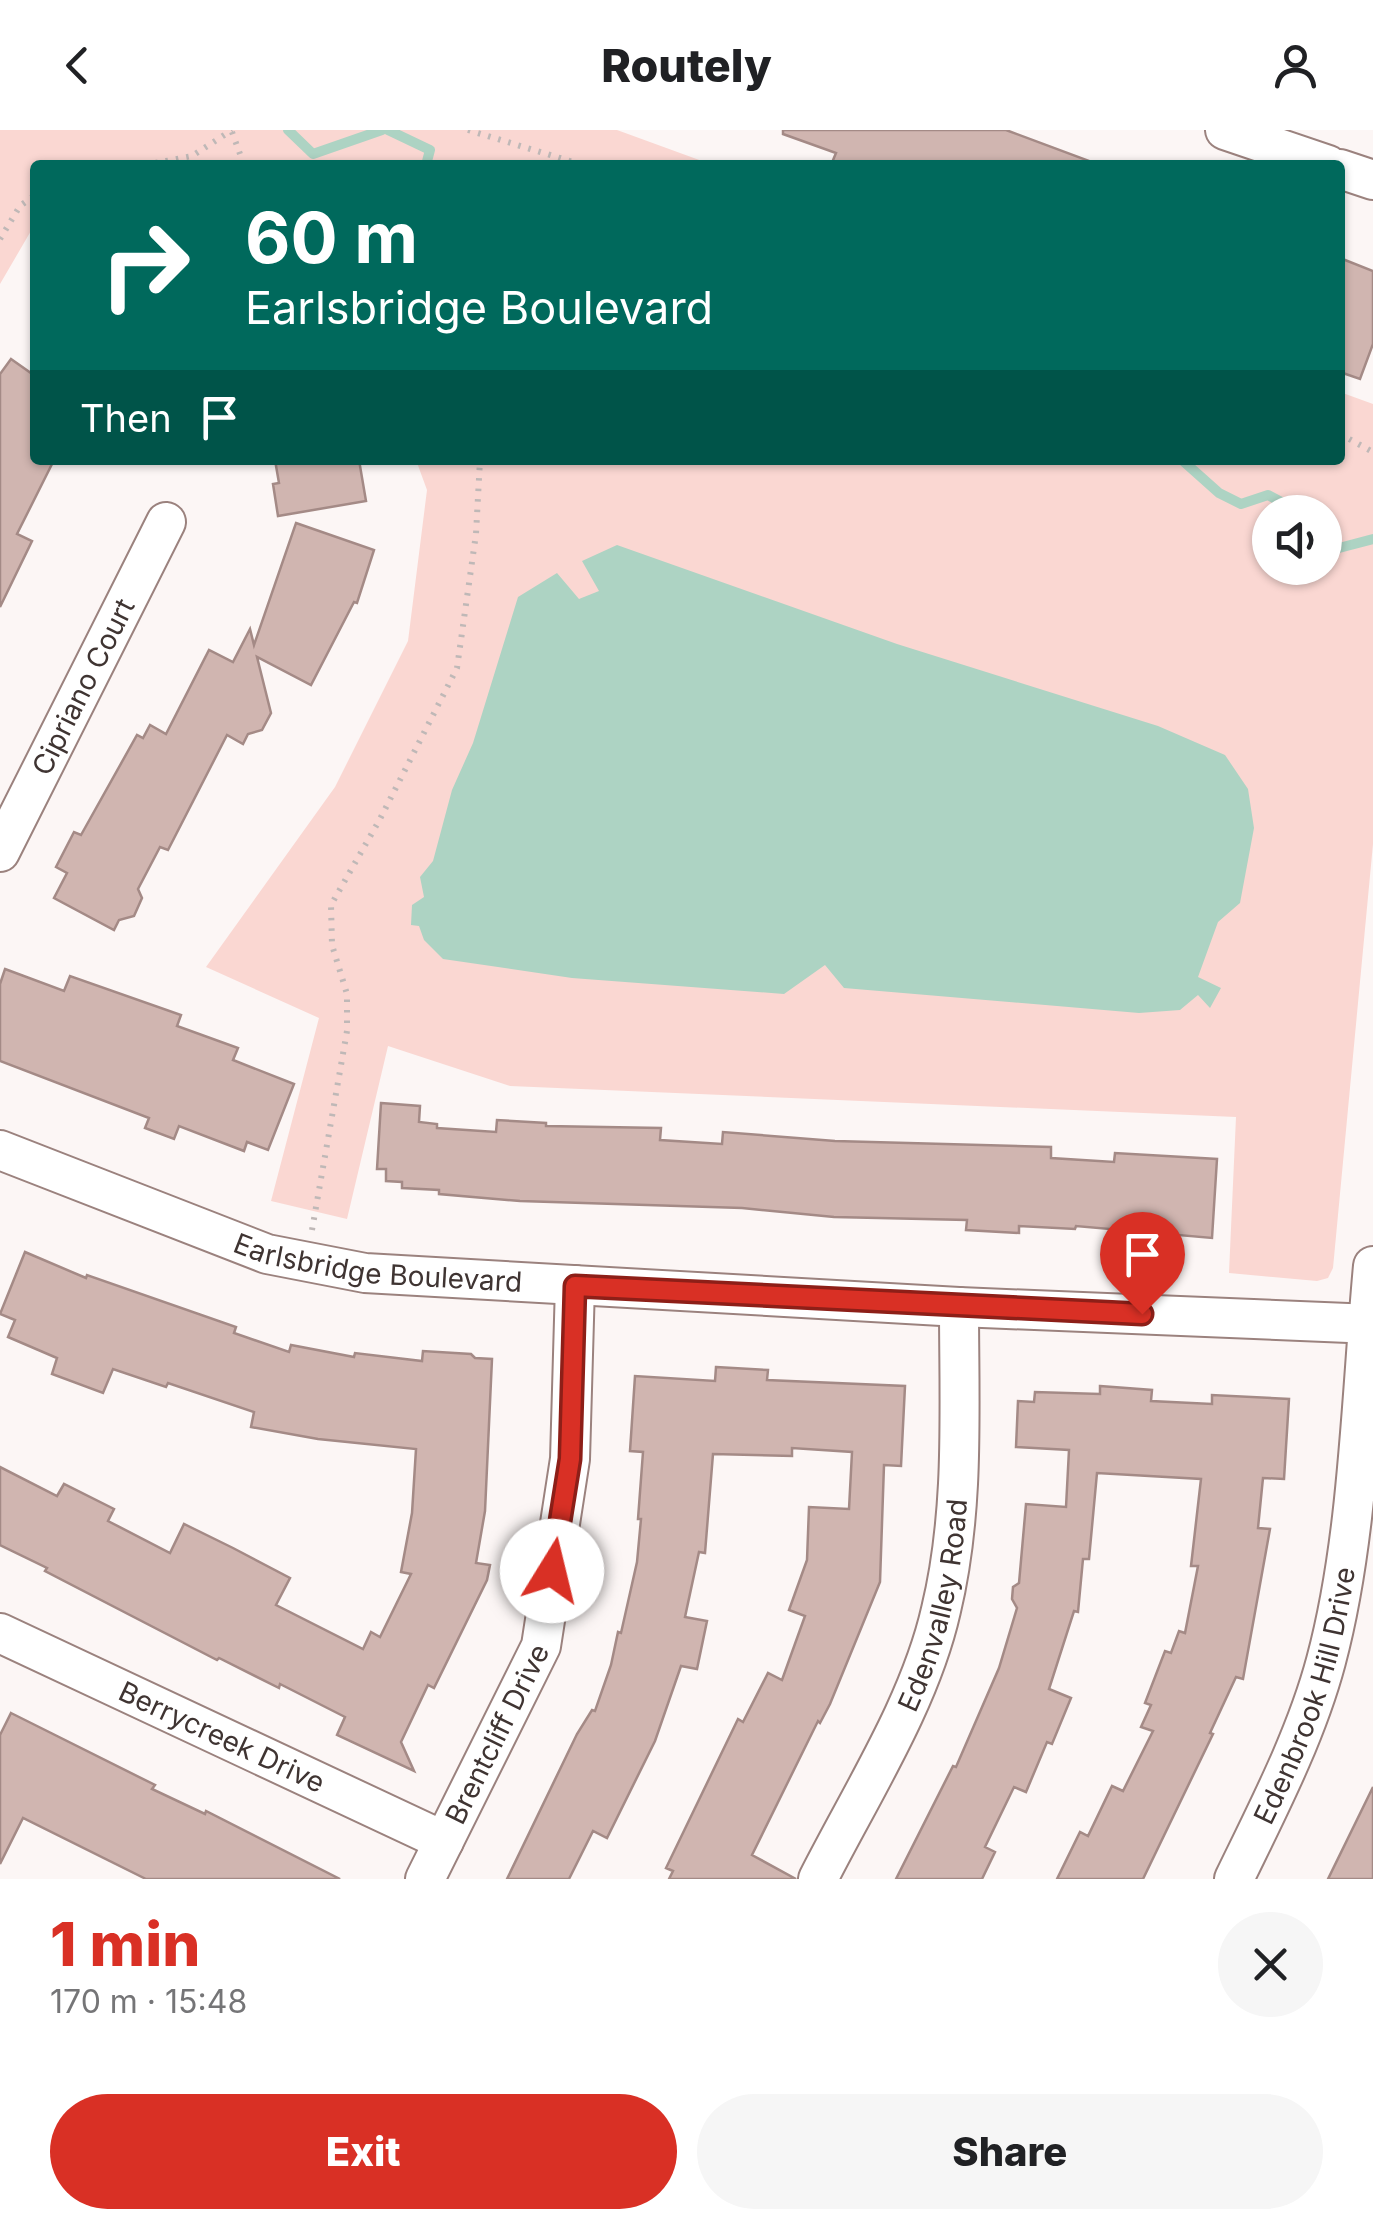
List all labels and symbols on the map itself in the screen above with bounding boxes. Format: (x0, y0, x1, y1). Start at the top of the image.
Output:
street label: Cipriano Court (25, 593, 142, 781)
pin (1100, 1212, 1185, 1315)
street label: Earlsbridge Boulevard (229, 1226, 523, 1299)
street label: Edenvalley Road (890, 1497, 974, 1717)
position arrow (500, 1519, 604, 1623)
street label: Edenbrook Hill Drive (1246, 1565, 1362, 1830)
street label: Brentcliff Drive (438, 1638, 556, 1830)
street label: Berrycreek Drive (114, 1674, 330, 1800)

